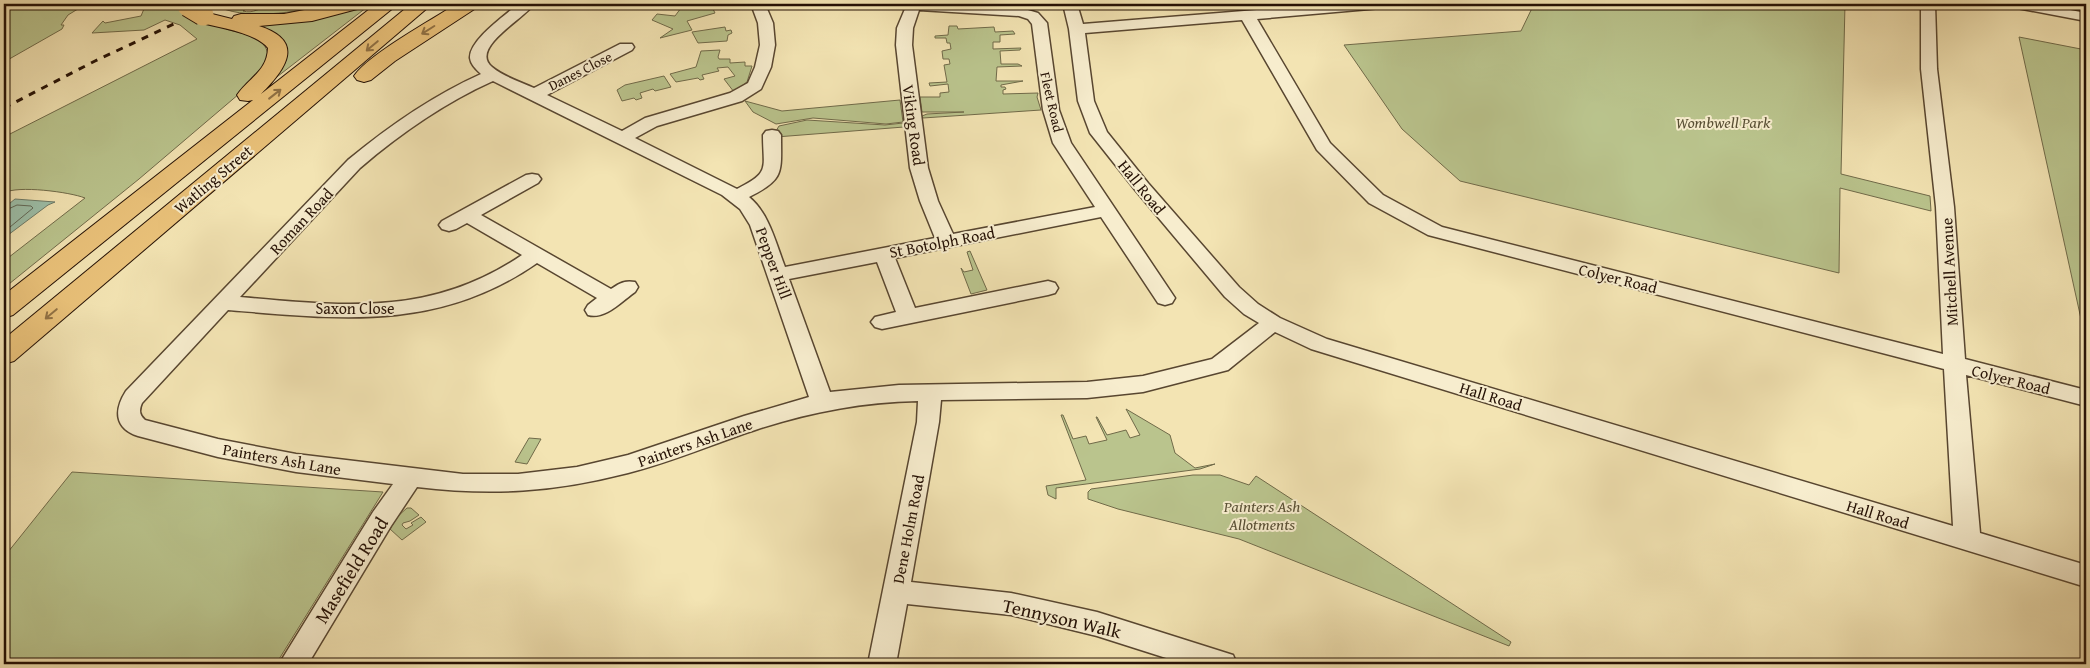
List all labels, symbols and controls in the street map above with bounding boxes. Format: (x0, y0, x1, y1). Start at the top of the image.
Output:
one-way arrow (422, 26, 436, 36)
one-way arrow (365, 41, 378, 52)
street label: Danes Close (545, 46, 616, 96)
street label: Fleet Road (1035, 70, 1069, 135)
street label: Viking Road (896, 83, 932, 167)
one-way arrow (268, 88, 281, 99)
park label: Wombwell Park (1676, 110, 1771, 134)
street label: Watling Street (168, 139, 258, 219)
street label: Hall Road (1112, 155, 1172, 220)
street label: Roman Road (264, 182, 339, 260)
street label: Mitchell Avenue (1934, 217, 1964, 327)
street label: St Botolph Road (887, 220, 997, 264)
street label: Pepper Hill (750, 224, 798, 303)
street label: Colyer Road (1576, 257, 1660, 299)
street label: Saxon Close (315, 296, 395, 320)
one-way arrow (45, 309, 58, 320)
street label: Colyer Road (1969, 358, 2053, 400)
street label: Hall Road (1457, 375, 1526, 417)
street label: Painters Ash Lane (635, 411, 755, 473)
street label: Painters Ash Lane (221, 437, 343, 481)
street label: Dene Holm Road (886, 472, 930, 586)
street label: Hall Road (1844, 493, 1913, 535)
park label: Painters Ash Allotments (1223, 494, 1300, 536)
street label: Masefield Road (307, 511, 395, 629)
street label: Tennyson Walk (1000, 591, 1124, 645)

